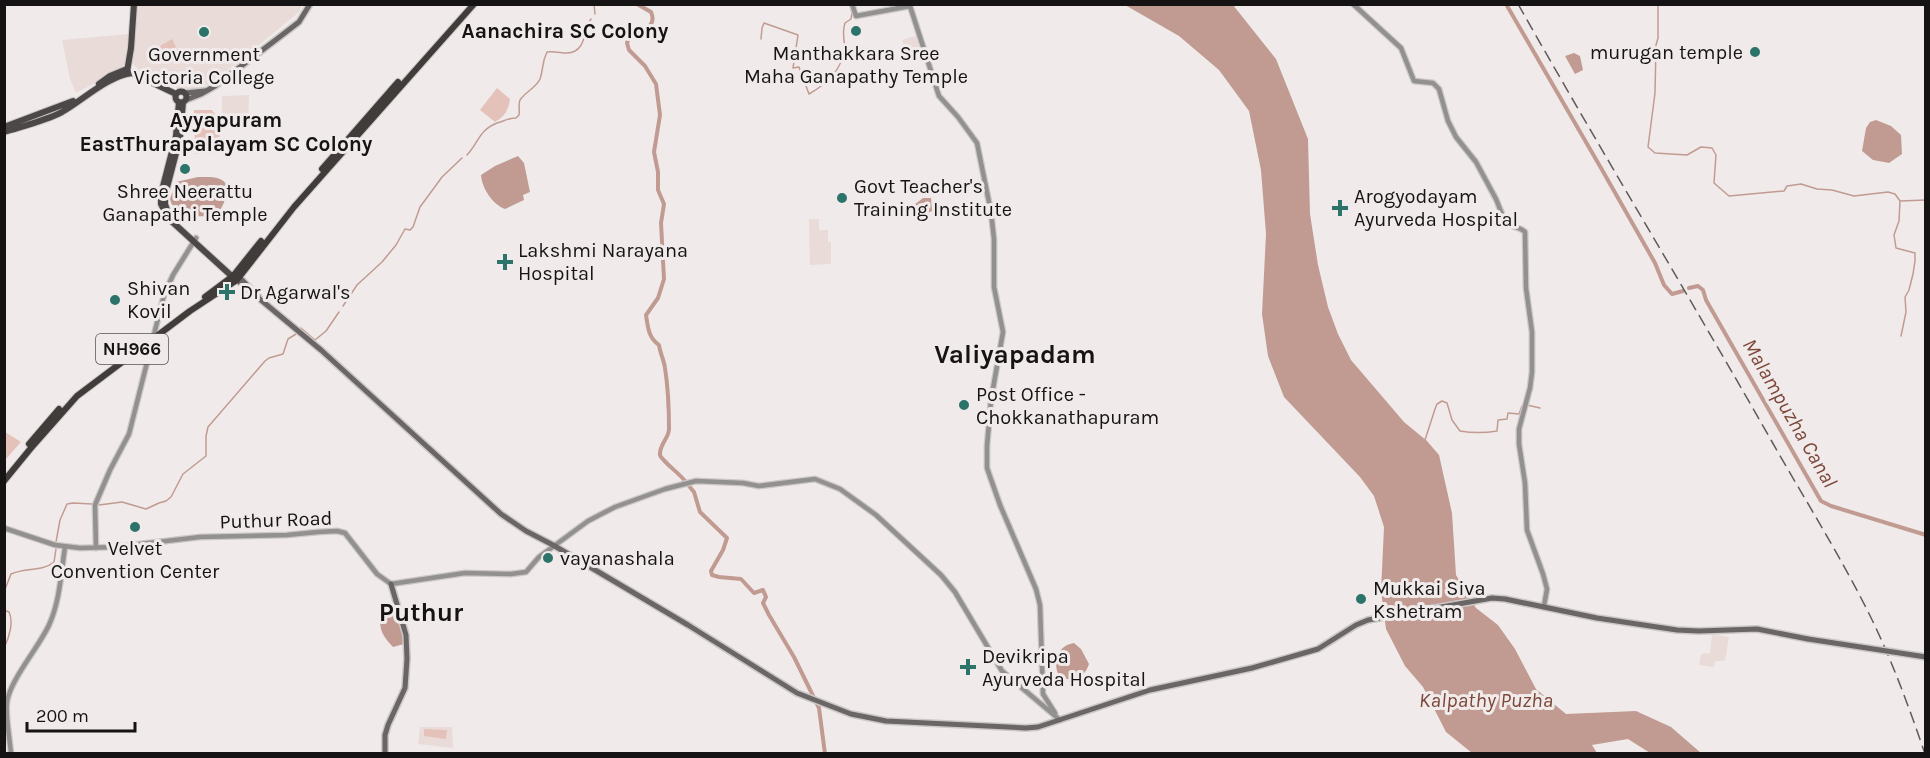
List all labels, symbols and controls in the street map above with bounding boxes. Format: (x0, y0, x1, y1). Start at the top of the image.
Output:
district label: Aanachira SC Colony (462, 19, 669, 43)
marker: Manthakkara Sree Maha Ganapathy Temple (849, 24, 863, 38)
marker: Government Victoria College (197, 25, 211, 39)
place label: murugan temple (1590, 41, 1743, 64)
place label: Manthakkara Sree Maha Ganapathy Temple (744, 42, 968, 88)
place label: Government Victoria College (133, 43, 275, 89)
marker: murugan temple (1748, 45, 1762, 59)
district label: Ayyapuram EastThurapalayam SC Colony (80, 108, 373, 156)
marker: Shree Neerattu Ganapathi Temple (178, 162, 192, 176)
place label: Govt Teacher's Training Institute (854, 175, 1012, 221)
place label: Shree Neerattu Ganapathi Temple (102, 180, 268, 226)
place label: Arogyodayam Ayurveda Hospital (1354, 185, 1518, 231)
marker: Govt Teacher's Training Institute (835, 191, 849, 205)
marker: Arogyodayam Ayurveda Hospital (1331, 199, 1349, 217)
place label: Lakshmi Narayana Hospital (518, 239, 688, 285)
marker: Lakshmi Narayana Hospital (496, 253, 514, 271)
place label: Shivan Kovil (127, 277, 190, 323)
place label: Dr Agarwal's (240, 281, 351, 304)
marker: Dr Agarwal's (218, 283, 236, 301)
marker: Shivan Kovil (108, 293, 122, 307)
road number: NH966 (96, 334, 168, 364)
water label: Malampuzha Canal (1738, 334, 1842, 492)
district label: Valiyapadam (934, 339, 1096, 370)
place label: Post Office - Chokkanathapuram (976, 383, 1159, 429)
marker: Post Office - Chokkanathapuram (957, 398, 971, 412)
street label: Puthur Road (219, 507, 333, 533)
marker: Velvet Convention Center (128, 520, 142, 534)
place label: Velvet Convention Center (51, 537, 220, 583)
place label: vayanashala (560, 547, 675, 570)
marker: vayanashala (541, 551, 555, 565)
place label: Mukkai Siva Kshetram (1373, 577, 1485, 623)
marker: Mukkai Siva Kshetram (1354, 592, 1368, 606)
district label: Puthur (379, 597, 464, 628)
place label: Devikripa Ayurveda Hospital (982, 645, 1146, 691)
marker: Devikripa Ayurveda Hospital (959, 658, 977, 676)
water label: Kalpathy Puzha (1419, 688, 1553, 712)
scale bar (27, 695, 135, 733)
text: 200 m (36, 705, 89, 727)

